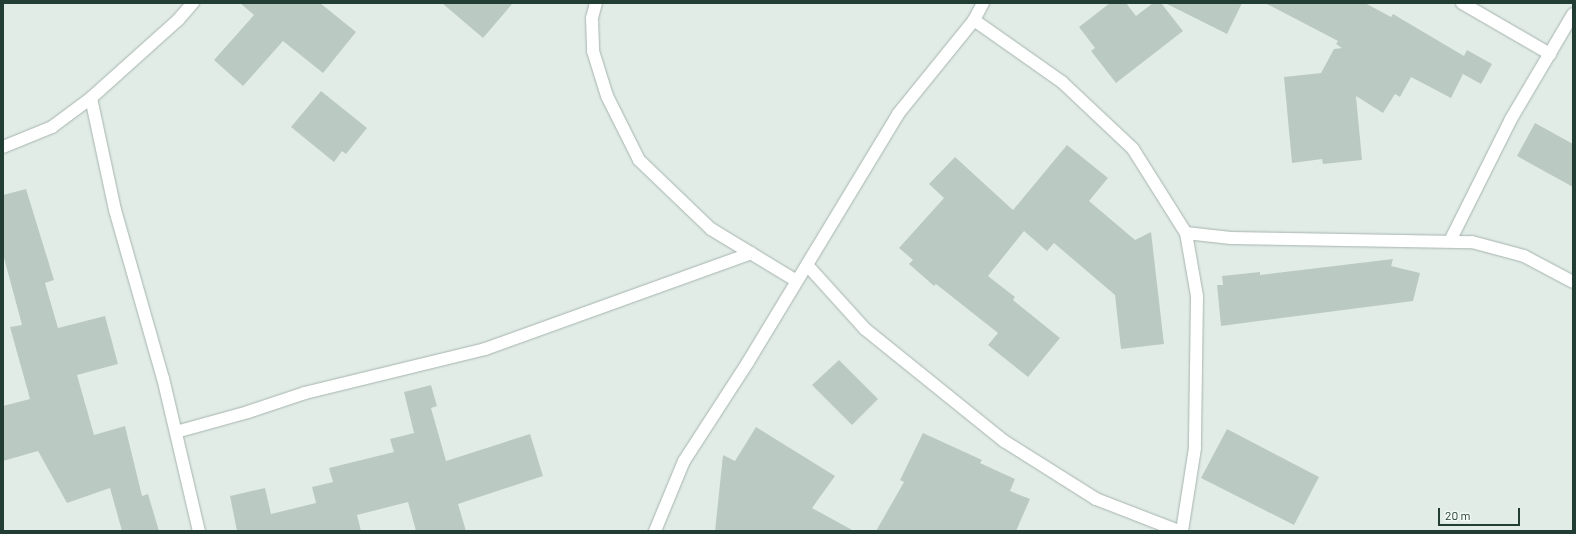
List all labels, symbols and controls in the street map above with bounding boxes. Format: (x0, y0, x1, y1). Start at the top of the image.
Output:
scale bar (1440, 500, 1522, 526)
text: 20 m (1445, 508, 1471, 522)

